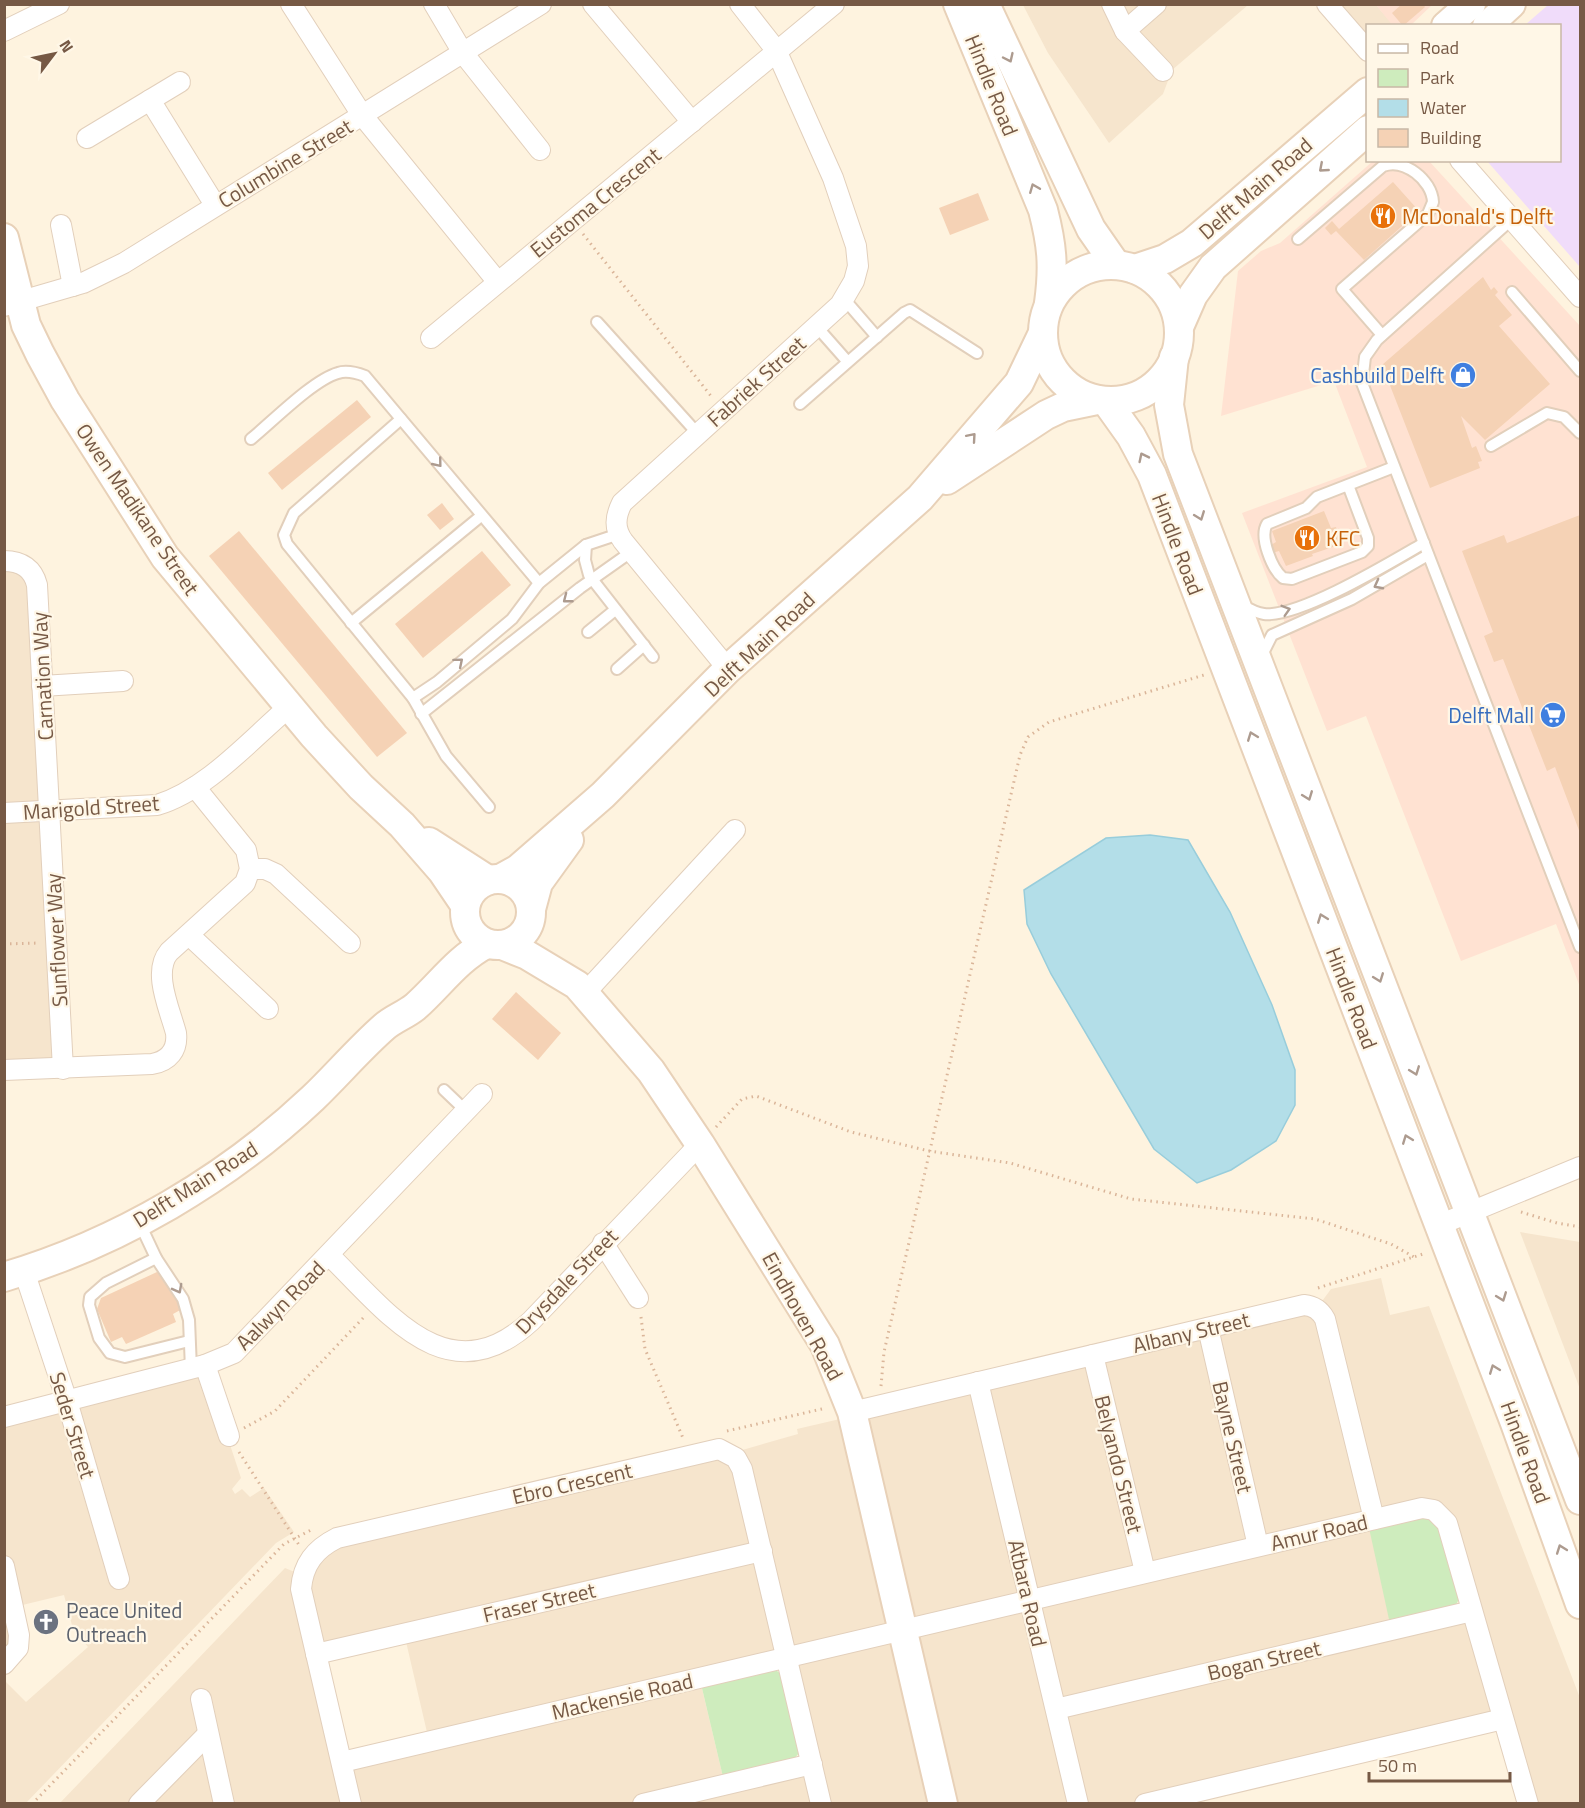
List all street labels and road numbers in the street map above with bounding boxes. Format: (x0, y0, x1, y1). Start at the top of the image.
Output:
street label: Hindle Road (957, 30, 1027, 140)
street label: Columbine Street (212, 110, 359, 216)
street label: Delft Main Road (1191, 129, 1319, 247)
street label: Eustoma Crescent (523, 139, 668, 265)
street label: Fabriek Street (700, 327, 813, 434)
street label: Owen Madikane Street (68, 417, 208, 602)
street label: Hindle Road (1144, 488, 1212, 600)
street label: Delft Main Road (696, 584, 822, 704)
street label: Carnation Way (23, 611, 61, 741)
street label: Marigold Street (22, 786, 161, 828)
street label: Sunflower Way (37, 872, 75, 1008)
street label: Hindle Road (1318, 942, 1386, 1054)
street label: Delft Main Road (126, 1133, 264, 1235)
street label: Drysdale Street (507, 1220, 625, 1341)
street label: Eindhoven Road (754, 1246, 852, 1386)
street label: Aalwyn Road (228, 1253, 332, 1357)
street label: Albany Street (1129, 1303, 1253, 1361)
street label: Seder Street (42, 1368, 105, 1483)
street label: Bayne Street (1205, 1378, 1262, 1497)
street label: Belyando Street (1086, 1392, 1152, 1537)
street label: Hindle Road (1493, 1396, 1559, 1508)
street label: Ebro Crescent (509, 1454, 636, 1512)
street label: Amur Road (1267, 1505, 1371, 1559)
street label: Atbara Road (1000, 1536, 1056, 1650)
street label: Fraser Street (479, 1573, 599, 1631)
street label: Bogan Street (1204, 1631, 1324, 1689)
street label: Mackensie Road (548, 1664, 696, 1728)

